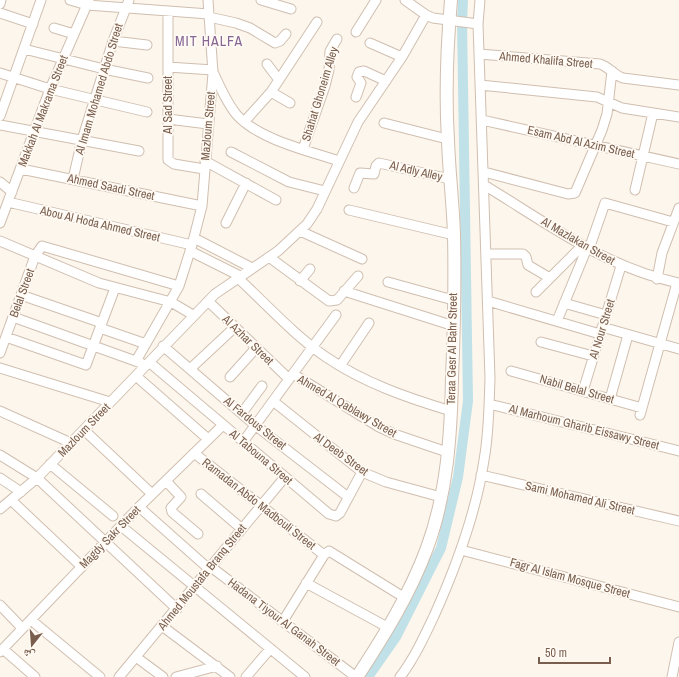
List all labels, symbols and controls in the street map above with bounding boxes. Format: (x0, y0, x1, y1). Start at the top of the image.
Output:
street label: Al Imam Mohamed Abdo Street (71, 21, 127, 158)
district label: MIT HALFA (175, 32, 243, 50)
street label: Shahat Ghoneim Alley (298, 45, 342, 143)
street label: Ahmed Khalifa Street (498, 48, 594, 72)
street label: Makkah Al Makrama Street (14, 53, 72, 169)
street label: Al Sad Street (160, 76, 176, 135)
street label: Mazloum Street (197, 91, 219, 161)
street label: Esam Abd Al Azim Street (526, 122, 636, 162)
street label: Al Adly Alley (387, 157, 444, 185)
street label: Ahmed Saadi Street (65, 170, 156, 204)
street label: Abou Al Hoda Ahmed Street (38, 202, 162, 246)
street label: Al Mazlakan Street (537, 213, 618, 269)
street label: Belal Street (6, 266, 38, 320)
street label: Teraa Gesr Al Bahr Street (443, 293, 461, 405)
street label: Al Nour Street (585, 297, 619, 362)
street label: Al Azhar Street (218, 311, 277, 369)
street label: Ahmed Al Qablawy Street (294, 371, 400, 441)
street label: Nabil Belal Street (538, 371, 616, 407)
street label: Al Fardous Street (220, 392, 290, 453)
street label: Mazloum Street (54, 399, 114, 460)
street label: Al Marhoum Gharib Eissawy Street (506, 400, 661, 453)
street label: Al Tabouna Street (225, 425, 296, 488)
street label: Al Deeb Street (310, 428, 372, 479)
street label: Ramadan Abdo Madbouli Street (199, 455, 319, 554)
street label: Sami Mohamed Ali Street (524, 478, 637, 518)
street label: Magdy Sakr Street (76, 502, 144, 572)
street label: Ahmed Moustafa Branq Street (154, 520, 250, 634)
street label: Fagr Al Islam Mosque Street (508, 554, 632, 602)
street label: Hadana Tiyour Al Ganah Street (225, 574, 344, 670)
north arrow (12, 625, 52, 665)
scale bar (539, 639, 610, 665)
text: ش (21, 645, 37, 663)
text: 50 m (545, 645, 567, 661)

